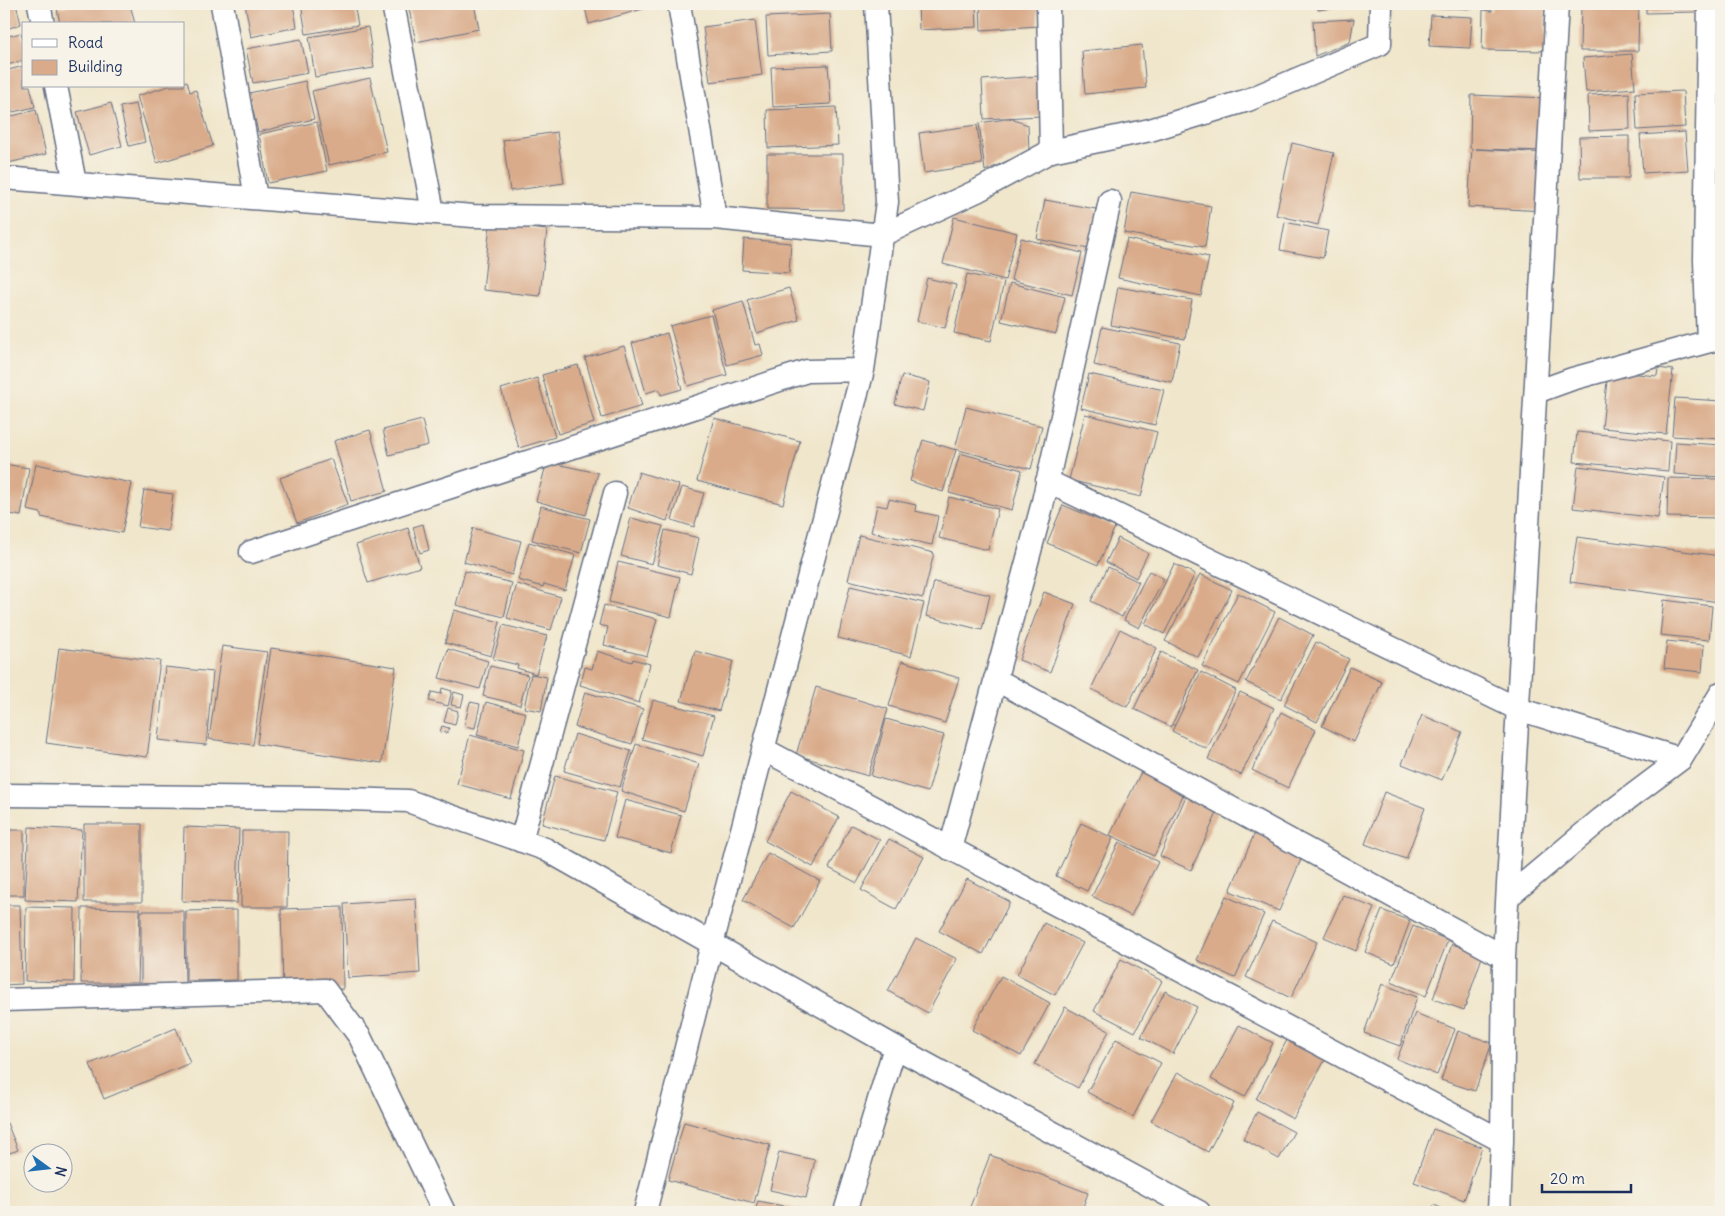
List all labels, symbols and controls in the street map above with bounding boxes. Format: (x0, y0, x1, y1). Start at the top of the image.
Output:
legend (22, 22, 185, 88)
text: Road (68, 33, 103, 52)
text: Building (68, 57, 123, 76)
north arrow (22, 1144, 72, 1194)
scale bar (1542, 1161, 1631, 1193)
text: N (51, 1164, 71, 1178)
text: 20 m (1550, 1169, 1585, 1188)

